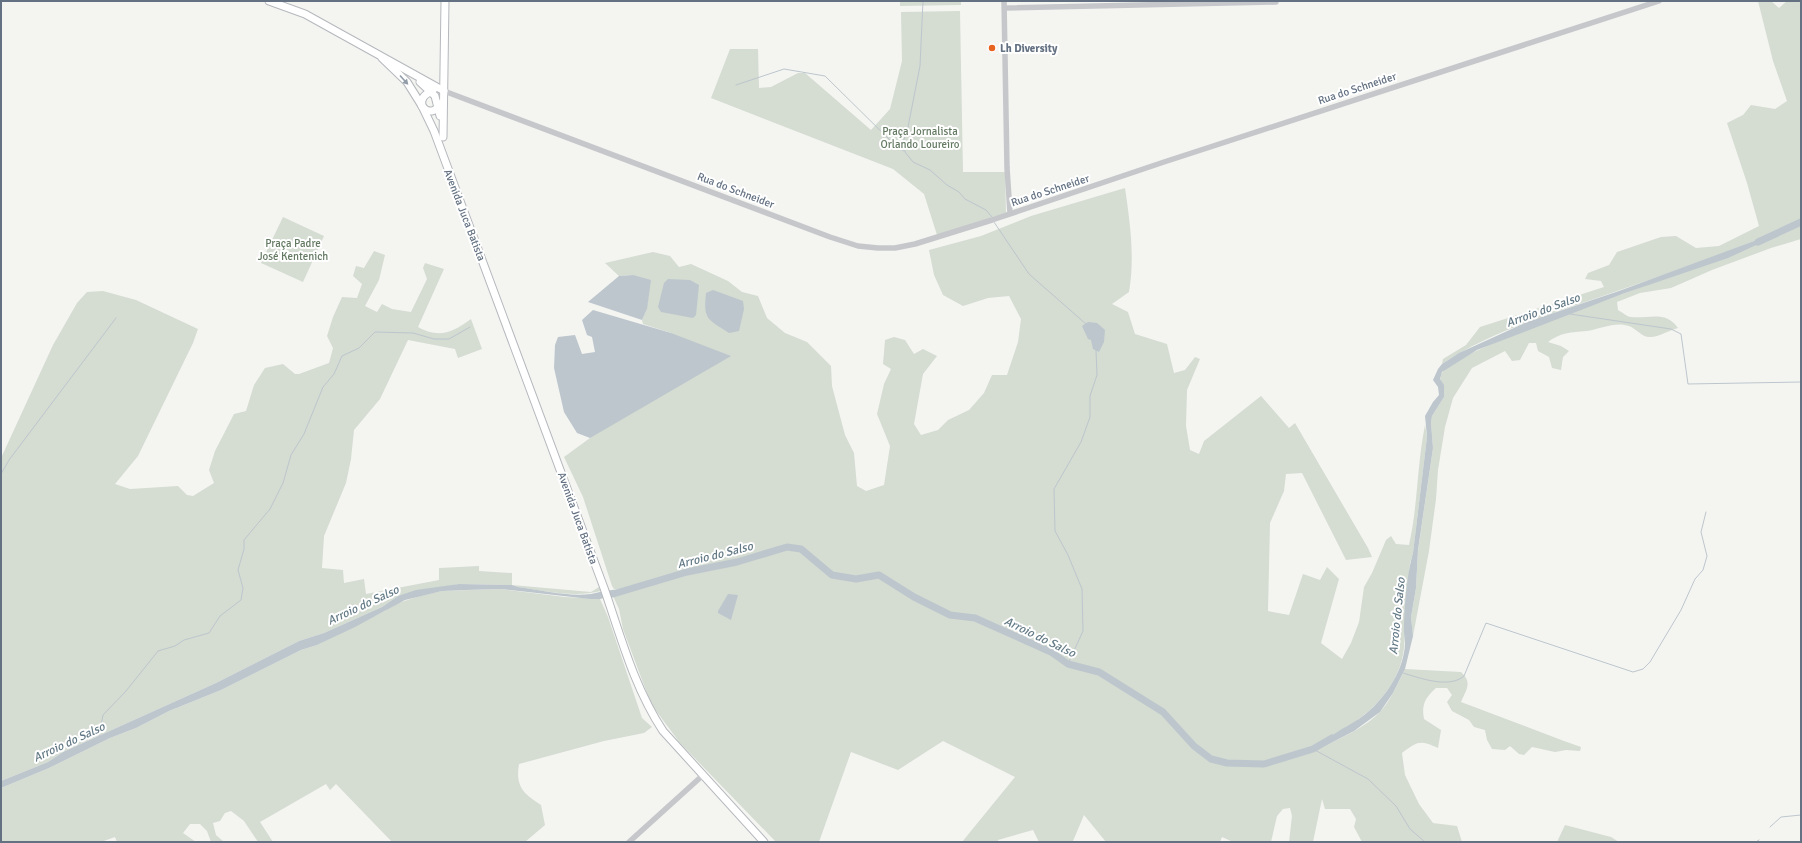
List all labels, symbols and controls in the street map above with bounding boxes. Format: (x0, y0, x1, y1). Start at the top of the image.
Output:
place label: Lh Diversity (1000, 42, 1058, 55)
marker: Lh Diversity (987, 43, 997, 53)
street label: Rua do Schneider (1316, 70, 1398, 107)
one-way arrow (400, 75, 409, 85)
park label: Praça Jornalista Orlando Loureiro (880, 125, 960, 151)
street label: Avenida Juca Batista (441, 168, 488, 263)
street label: Rua do Schneider (695, 170, 776, 211)
street label: Rua do Schneider (1009, 172, 1091, 209)
park label: Praça Padre José Kentenich (258, 237, 328, 263)
water label: Arroio do Salso (1504, 290, 1583, 331)
street label: Avenida Juca Batista (555, 470, 600, 566)
water label: Arroio do Salso (676, 539, 755, 572)
water label: Arroio do Salso (1386, 576, 1409, 655)
water label: Arroio do Salso (325, 582, 402, 629)
water label: Arroio do Salso (1002, 614, 1078, 661)
water label: Arroio do Salso (31, 719, 108, 766)

